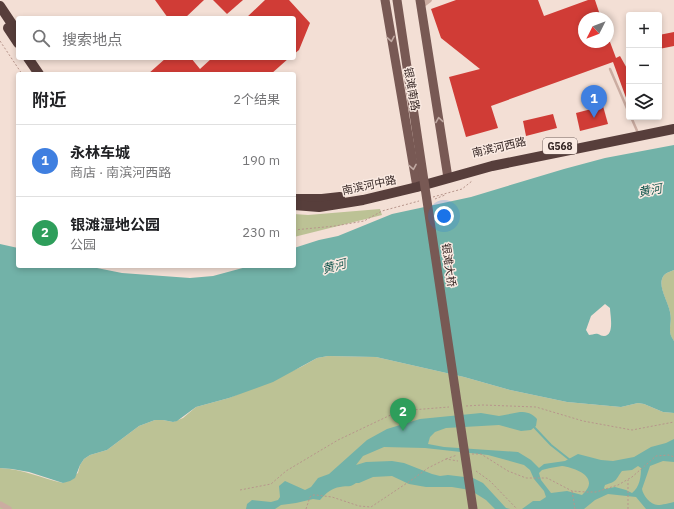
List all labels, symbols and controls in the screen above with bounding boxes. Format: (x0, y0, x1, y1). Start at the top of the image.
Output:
north arrow (578, 12, 614, 48)
map controls (626, 12, 662, 120)
button: + (626, 12, 662, 48)
search box (16, 16, 296, 60)
icon: search (30, 27, 52, 49)
text: 搜索地点 (62, 30, 122, 49)
one-way arrow (386, 35, 395, 42)
button: − (626, 48, 662, 84)
street label: 银滩南路 (401, 66, 423, 112)
button: layers (626, 84, 662, 120)
pin: 1 (581, 85, 607, 118)
text: 附近 (32, 89, 66, 111)
text: 2个结果 (233, 91, 280, 108)
one-way arrow (435, 117, 444, 123)
street label: 南滨河西路 (471, 134, 527, 160)
road number: G568 (543, 138, 577, 154)
text: 永林车城 (70, 143, 130, 162)
text: 1 (41, 152, 49, 169)
text: 190 m (242, 152, 280, 169)
text: 商店 · 南滨河西路 (70, 164, 171, 181)
one-way arrow (408, 164, 417, 170)
street label: 南滨河中路 (341, 172, 397, 198)
water label: 黄河 (637, 180, 665, 200)
your location (434, 206, 454, 226)
text: 银滩湿地公园 (70, 215, 160, 234)
text: 2 (41, 224, 49, 241)
text: 230 m (242, 224, 280, 241)
text: 公园 (70, 236, 96, 253)
street label: 银滩大桥 (439, 242, 459, 288)
water label: 黄河 (320, 255, 349, 276)
pin: 2 (390, 398, 416, 431)

